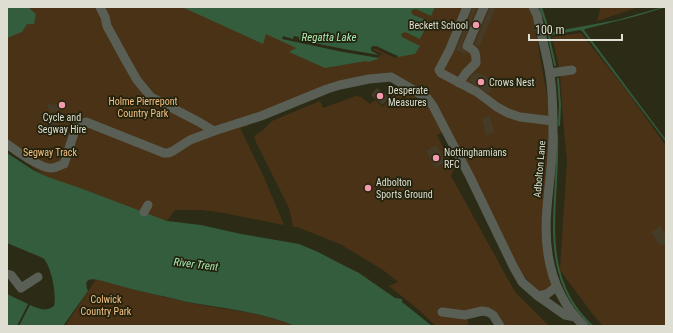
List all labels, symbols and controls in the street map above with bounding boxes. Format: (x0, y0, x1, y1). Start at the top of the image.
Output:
scale bar (529, 16, 622, 42)
place label: Beckett School (409, 20, 468, 31)
marker: Beckett School (471, 20, 481, 30)
text: 100 m (535, 23, 565, 37)
water label: Regatta Lake (302, 31, 356, 44)
marker: Crows Nest (476, 77, 486, 87)
place label: Crows Nest (489, 77, 534, 88)
place label: Desperate Measures (388, 85, 428, 108)
marker: Desperate Measures (375, 91, 385, 101)
park label: Holme Pierrepont Country Park (109, 96, 178, 119)
marker: Cycle and Segway Hire (57, 100, 67, 110)
place label: Cycle and Segway Hire (38, 112, 87, 135)
street label: Adbolton Lane (532, 140, 547, 198)
park label: Segway Track (23, 147, 77, 158)
place label: Nottinghamians RFC (444, 147, 507, 170)
marker: Nottinghamians RFC (431, 153, 441, 163)
place label: Adbolton Sports Ground (376, 177, 433, 200)
marker: Adbolton Sports Ground (363, 183, 373, 193)
water label: River Trent (173, 255, 220, 274)
park label: Colwick Country Park (81, 294, 132, 317)

